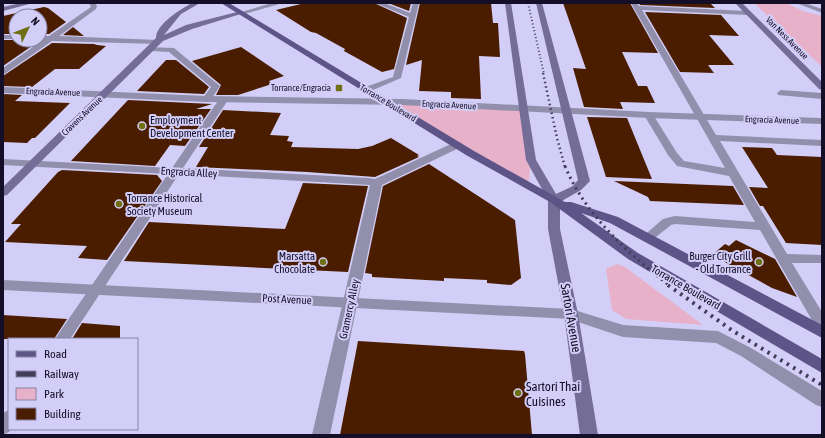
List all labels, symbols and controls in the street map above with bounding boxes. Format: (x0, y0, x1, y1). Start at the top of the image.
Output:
north arrow (8, 8, 48, 48)
text: N (29, 15, 42, 28)
street label: Van Ness Avenue (764, 15, 810, 61)
street label: Torrance Boulevard (358, 82, 418, 124)
place label: Torrance/Engracia (271, 83, 331, 93)
marker: Torrance/Engracia (334, 83, 344, 93)
street label: Engracia Avenue (26, 86, 80, 98)
street label: Cravens Avenue (60, 94, 104, 138)
street label: Engracia Avenue (422, 99, 476, 111)
place label: Employment Development Center (150, 114, 234, 139)
street label: Engracia Avenue (745, 114, 799, 126)
marker: Employment Development Center (137, 121, 147, 131)
street label: Engracia Alley (160, 165, 218, 179)
place label: Torrance Historical Society Museum (127, 192, 203, 217)
marker: Torrance Historical Society Museum (114, 199, 124, 209)
place label: Marsatta Chocolate (274, 250, 315, 275)
place label: Burger City Grill - Old Torrance (689, 250, 751, 275)
marker: Marsatta Chocolate (318, 257, 328, 267)
marker: Burger City Grill - Old Torrance (754, 257, 764, 267)
street label: Torrance Boulevard (649, 262, 723, 312)
street label: Gramercy Alley (337, 278, 361, 340)
street label: Sartori Avenue (558, 282, 584, 354)
street label: Post Avenue (262, 292, 312, 306)
legend (8, 338, 138, 430)
text: Road (44, 347, 67, 361)
text: Railway (44, 367, 79, 381)
place label: Sartori Thai Cuisines (526, 379, 580, 409)
text: Park (44, 387, 65, 401)
marker: Sartori Thai Cuisines (513, 388, 523, 398)
text: Building (44, 407, 82, 421)

